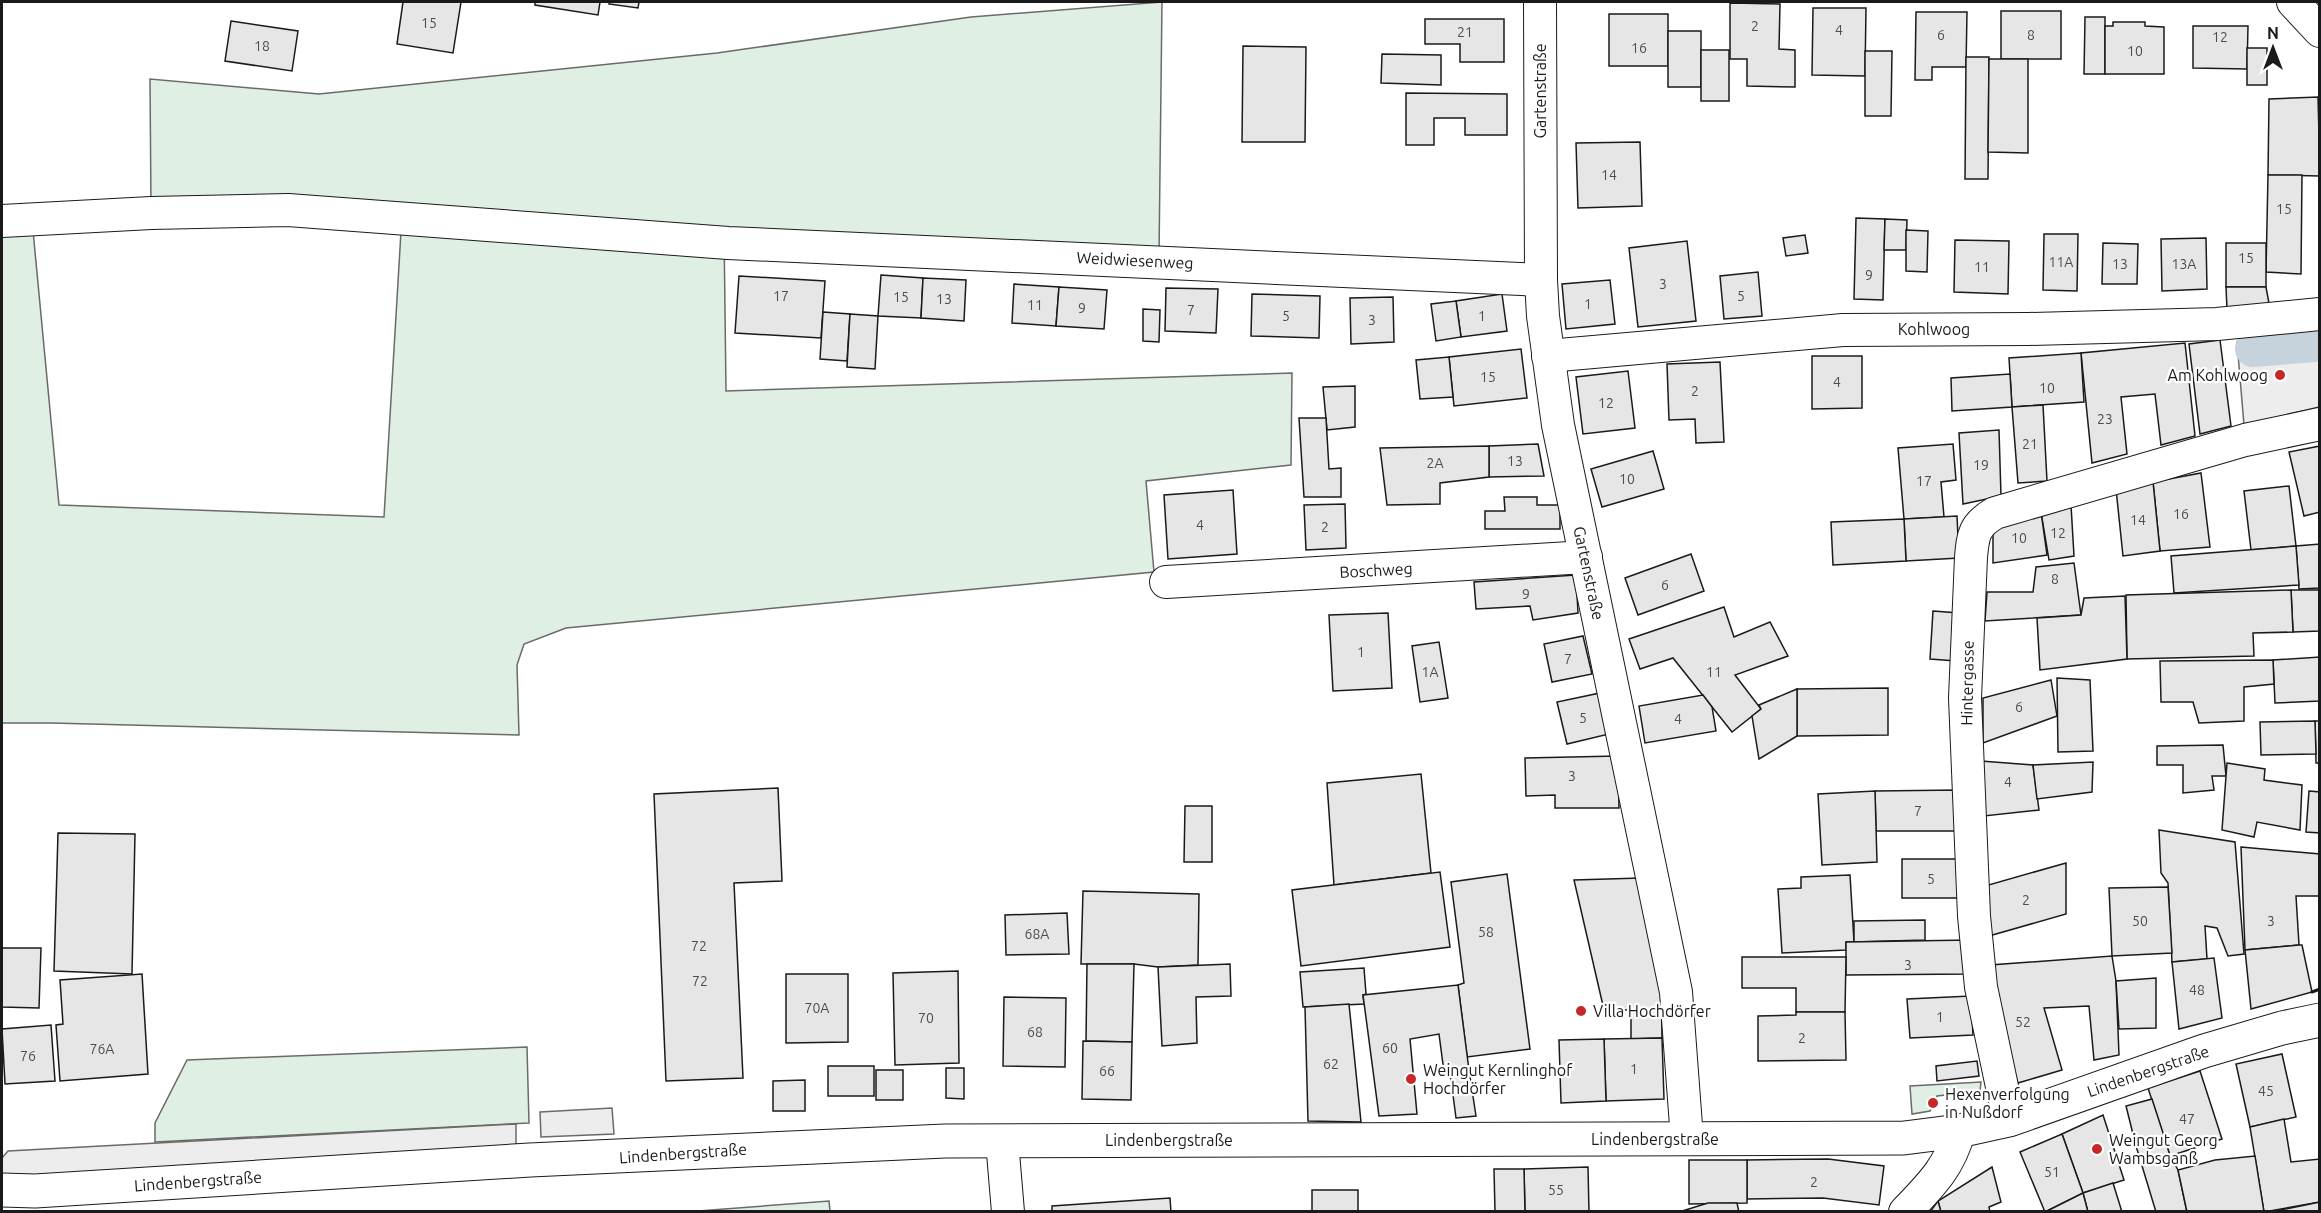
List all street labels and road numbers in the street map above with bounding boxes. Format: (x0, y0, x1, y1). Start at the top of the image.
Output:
street label: Gartenstraße (1531, 43, 1549, 139)
street label: Weidwiesenweg (1076, 248, 1194, 272)
street label: Kohlwoog (1898, 320, 1970, 338)
street label: Gartenstraße (1570, 525, 1608, 621)
street label: Boschweg (1339, 559, 1413, 581)
street label: Hintergasse (1957, 640, 1977, 726)
street label: Lindenbergstraße (2085, 1042, 2211, 1100)
street label: Lindenbergstraße (1591, 1130, 1719, 1148)
street label: Lindenbergstraße (1105, 1131, 1233, 1149)
street label: Lindenbergstraße (619, 1140, 747, 1166)
street label: Lindenbergstraße (134, 1168, 262, 1194)

